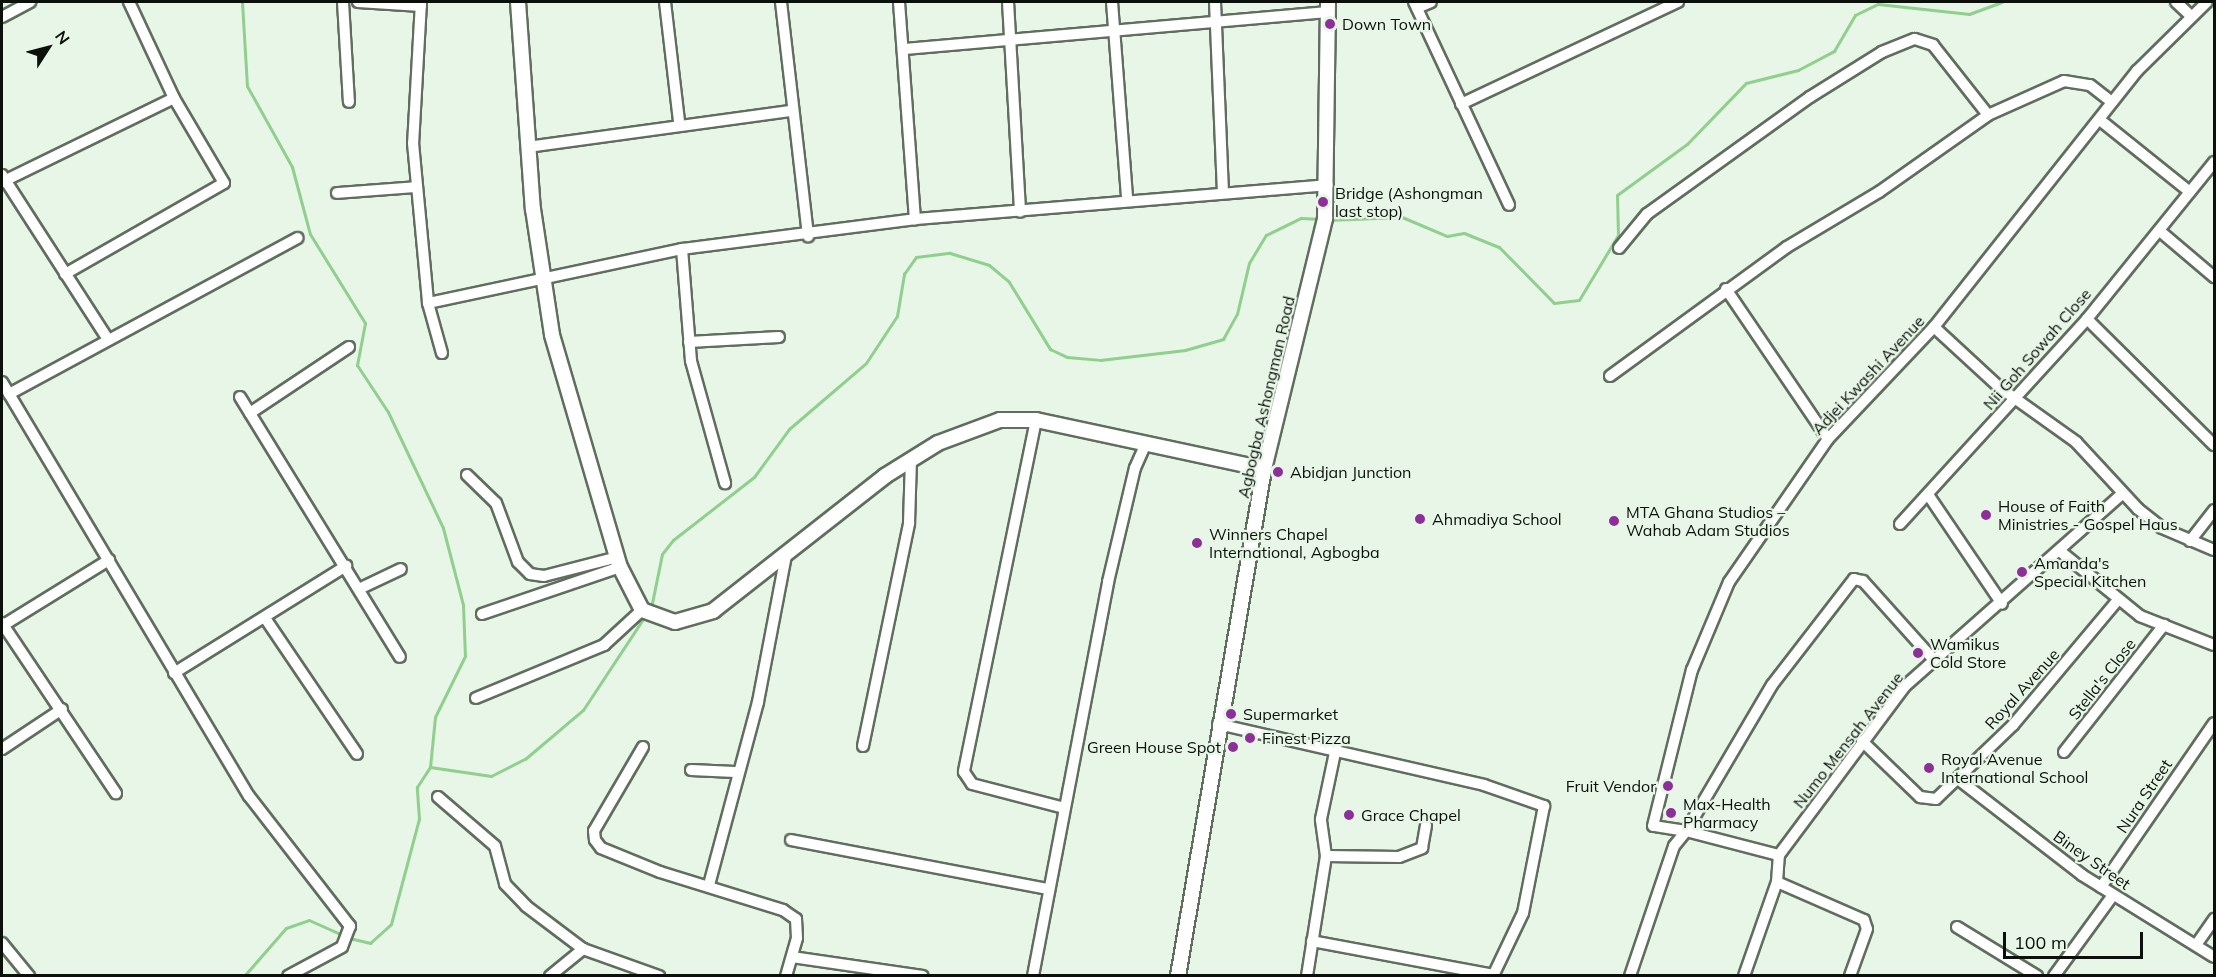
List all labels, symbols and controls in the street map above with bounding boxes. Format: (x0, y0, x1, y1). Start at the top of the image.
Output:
place label: Down Town (1342, 14, 1431, 34)
marker: Down Town (1323, 17, 1337, 31)
north arrow (18, 18, 78, 78)
text: N (51, 27, 74, 48)
place label: Bridge (Ashongman last stop) (1335, 183, 1483, 221)
marker: Bridge (Ashongman last stop) (1316, 195, 1330, 209)
street label: Nii Goh Sowah Close (1979, 284, 2095, 414)
street label: Agbogba Ashongman Road (1233, 294, 1299, 500)
street label: Adjei Kwashi Avenue (1808, 311, 1928, 439)
place label: Abidjan Junction (1290, 462, 1411, 482)
marker: Abidjan Junction (1271, 465, 1285, 479)
place label: House of Faith Ministries - Gospel Haus (1998, 496, 2178, 534)
place label: MTA Ghana Studios – Wahab Adam Studios (1626, 502, 1790, 540)
marker: House of Faith Ministries - Gospel Haus (1979, 508, 1993, 522)
place label: Ahmadiya School (1432, 509, 1562, 529)
marker: Ahmadiya School (1413, 512, 1427, 526)
marker: MTA Ghana Studios – Wahab Adam Studios (1607, 514, 1621, 528)
place label: Winners Chapel International, Agbogba (1209, 524, 1380, 562)
marker: Winners Chapel International, Agbogba (1190, 536, 1204, 550)
place label: Amanda's Special Kitchen (2034, 553, 2146, 591)
marker: Amanda's Special Kitchen (2015, 565, 2029, 579)
place label: Wamikus Cold Store (1930, 634, 2006, 672)
street label: Stella's Close (2064, 635, 2140, 723)
street label: Royal Avenue (1981, 645, 2063, 733)
marker: Wamikus Cold Store (1911, 646, 1925, 660)
street label: Numo Mensah Avenue (1789, 668, 1907, 812)
place label: Supermarket (1243, 704, 1338, 724)
marker: Supermarket (1224, 707, 1238, 721)
place label: Finest Pizza (1262, 728, 1351, 748)
marker: Finest Pizza (1243, 731, 1257, 745)
place label: Green House Spot (1087, 737, 1221, 757)
marker: Green House Spot (1226, 740, 1240, 754)
place label: Royal Avenue International School (1941, 749, 2088, 787)
street label: Nura Street (2112, 755, 2176, 837)
marker: Royal Avenue International School (1922, 761, 1936, 775)
place label: Fruit Vendor (1566, 776, 1656, 796)
marker: Fruit Vendor (1661, 779, 1675, 793)
place label: Max-Health Pharmacy (1683, 794, 1771, 832)
place label: Grace Chapel (1361, 805, 1461, 825)
marker: Max-Health Pharmacy (1664, 806, 1678, 820)
marker: Grace Chapel (1342, 808, 1356, 822)
street label: Biney Street (2050, 826, 2134, 894)
scale bar (2006, 920, 2146, 958)
text: 100 m (2014, 931, 2067, 954)

